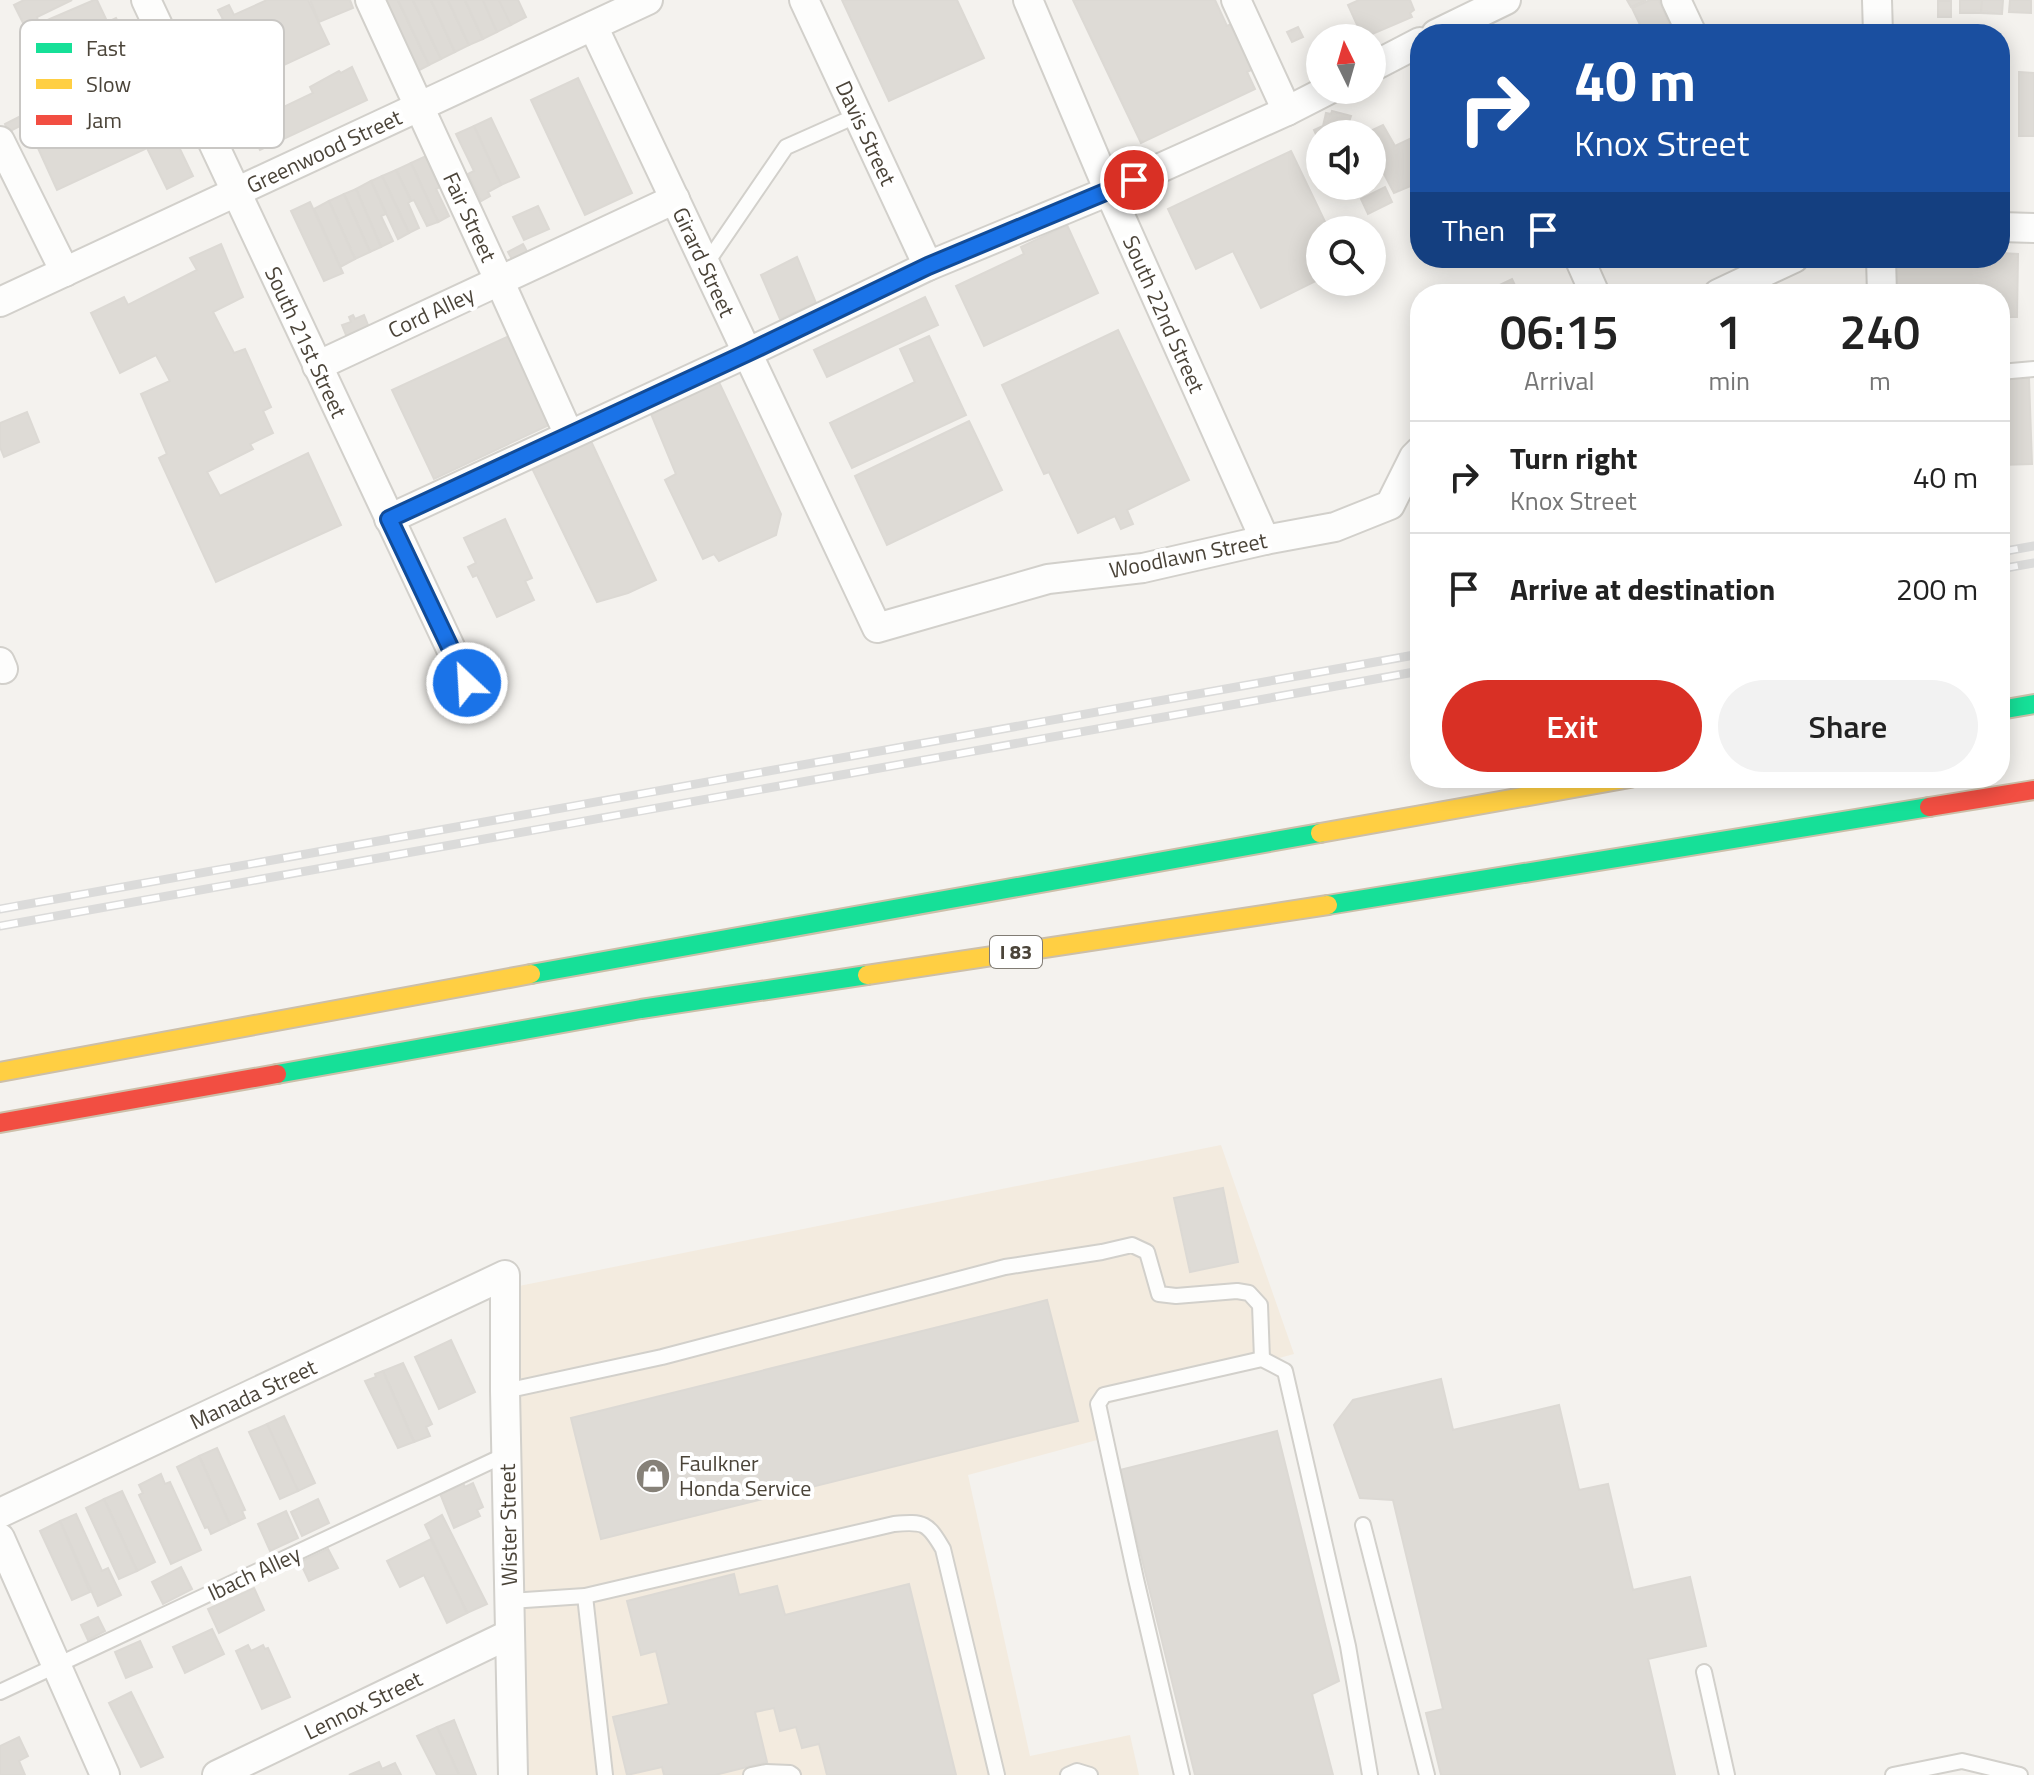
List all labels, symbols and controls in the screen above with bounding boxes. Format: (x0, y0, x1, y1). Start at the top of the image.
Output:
legend (20, 20, 284, 148)
north arrow (1306, 24, 1386, 104)
map controls (1306, 24, 1386, 296)
text: Fast (86, 31, 126, 65)
text: 40 m (1574, 38, 1696, 123)
icon: right (1442, 56, 1546, 160)
text: Slow (86, 67, 132, 101)
street label: Davis Street (827, 75, 905, 191)
street label: Greenwood Street (241, 100, 408, 202)
text: Jam (86, 103, 122, 137)
text: Knox Street (1574, 115, 1749, 170)
button: sound (1306, 120, 1386, 200)
pin (1100, 146, 1168, 214)
icon: arrive (1112, 158, 1156, 202)
street label: Fair Street (434, 166, 506, 268)
street label: Girard Street (664, 202, 744, 323)
text: Then (1442, 207, 1505, 253)
icon: arrive (1521, 208, 1565, 252)
button: search (1306, 216, 1386, 296)
street label: South 22nd Street (1114, 230, 1214, 398)
street label: South 21st Street (256, 261, 356, 424)
street label: Cord Alley (382, 277, 480, 347)
text: 06:15 (1500, 295, 1619, 368)
text: 1 (1716, 295, 1743, 368)
text: 240 (1840, 295, 1920, 368)
text: Arrival (1524, 361, 1594, 400)
text: min (1708, 361, 1750, 400)
text: m (1869, 361, 1891, 400)
text: Turn right (1510, 435, 1638, 481)
text: 40 m (1913, 454, 1978, 500)
icon: right (1442, 455, 1486, 499)
text: Knox Street (1510, 481, 1637, 520)
street label: Woodlawn Street (1106, 523, 1270, 587)
text: Arrive at destination (1510, 566, 1775, 612)
text: 200 m (1896, 566, 1978, 612)
icon: arrive (1442, 567, 1486, 611)
position arrow (425, 641, 509, 725)
button: Exit (1442, 680, 1702, 772)
button: Share (1718, 680, 1978, 772)
road number: I 83 (990, 936, 1042, 968)
street label: Manada Street (184, 1350, 322, 1438)
place label: Faulkner Honda Service (679, 1446, 811, 1505)
shop icon: Faulkner Honda Service (634, 1457, 672, 1495)
street label: Wister Street (490, 1463, 526, 1587)
street label: Ibach Alley (202, 1537, 306, 1609)
street label: Lennox Street (298, 1662, 428, 1748)

